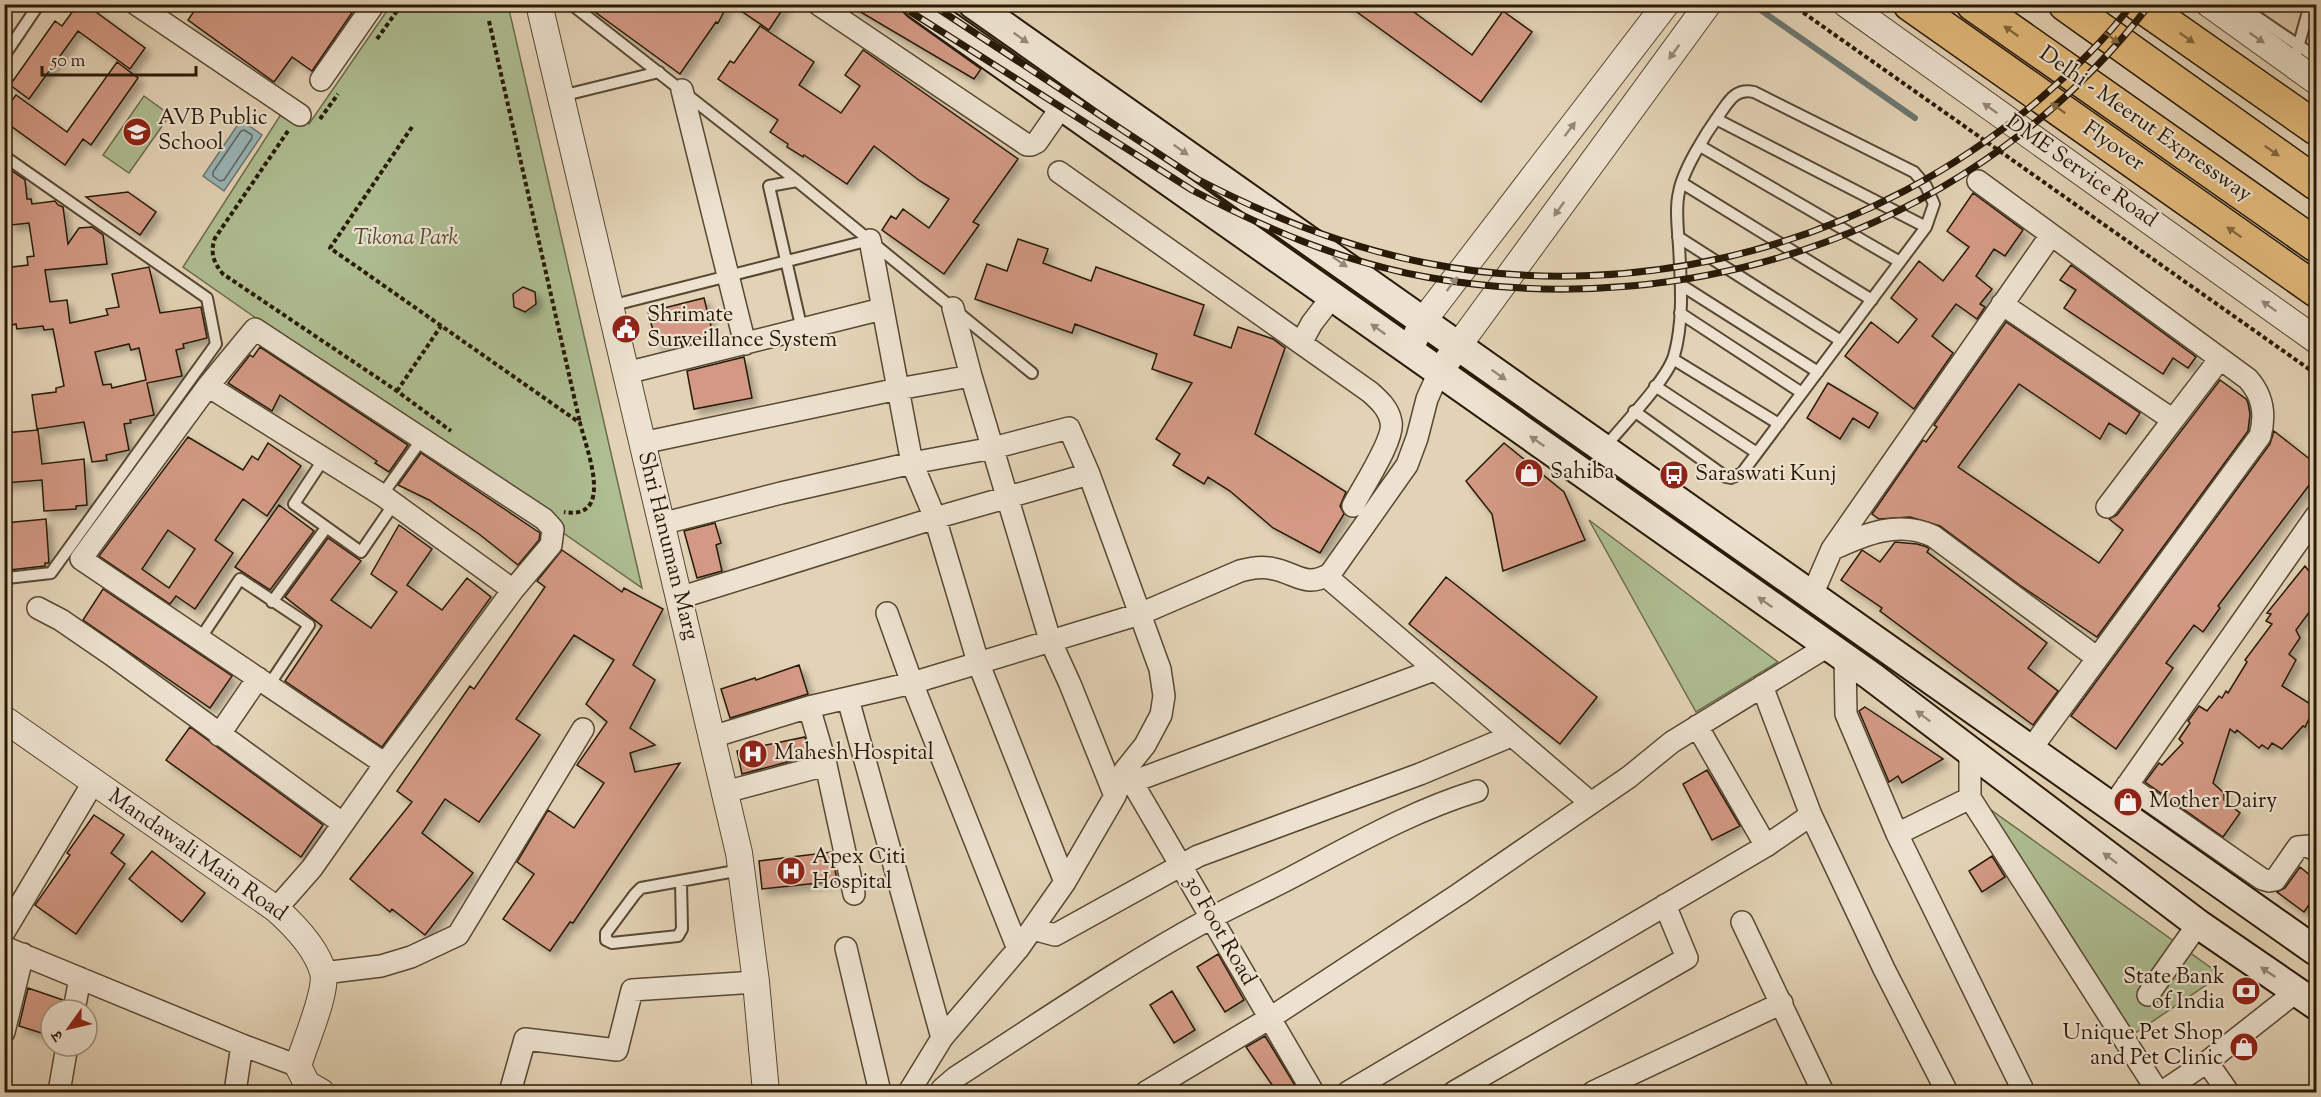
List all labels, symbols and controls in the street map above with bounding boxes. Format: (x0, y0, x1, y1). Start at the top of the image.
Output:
one-way arrow (2003, 25, 2019, 37)
one-way arrow (1013, 32, 1029, 44)
one-way arrow (2104, 32, 2120, 44)
one-way arrow (2179, 32, 2195, 44)
one-way arrow (2248, 32, 2264, 44)
scale bar (42, 39, 196, 77)
street label: Delhi - Meerut Expressway (2032, 39, 2258, 211)
one-way arrow (1668, 44, 1680, 59)
text: 50 m (50, 49, 86, 75)
one-way arrow (1983, 102, 1999, 114)
one-way arrow (2050, 102, 2066, 114)
place label: AVB Public School (158, 103, 268, 160)
street label: DME Service Road (1999, 108, 2163, 236)
street label: Flyover (2075, 114, 2151, 180)
school or university icon: AVB Public School (121, 116, 153, 148)
one-way arrow (1564, 122, 1576, 138)
one-way arrow (1172, 144, 1188, 156)
one-way arrow (2263, 145, 2279, 157)
one-way arrow (1553, 202, 1565, 217)
park label: Tikona Park (354, 223, 458, 255)
one-way arrow (2227, 226, 2243, 238)
one-way arrow (1333, 256, 1348, 268)
one-way arrow (1445, 276, 1458, 292)
place label: Shrimate Surveillance System (647, 300, 837, 357)
one-way arrow (2261, 300, 2277, 312)
public building icon: Shrimate Surveillance System (610, 313, 642, 345)
one-way arrow (1370, 323, 1386, 335)
one-way arrow (1491, 369, 1507, 381)
one-way arrow (1529, 436, 1545, 447)
street label: Shri Hanuman Marg (628, 448, 706, 644)
shop icon: Sahiba (1513, 457, 1545, 489)
place label: Sahiba (1550, 457, 1614, 489)
bus stop icon: Saraswati Kunj (1658, 459, 1690, 491)
place label: Saraswati Kunj (1695, 459, 1836, 491)
one-way arrow (1757, 596, 1773, 608)
one-way arrow (1916, 710, 1931, 722)
hospital icon: Mahesh Hospital (737, 738, 769, 770)
place label: Mahesh Hospital (774, 738, 934, 770)
street label: Mandawali Main Road (101, 782, 293, 930)
shop icon: Mother Dairy (2112, 786, 2144, 818)
place label: Mother Dairy (2149, 786, 2277, 818)
place label: Apex Citi Hospital (812, 842, 906, 899)
one-way arrow (2103, 852, 2118, 864)
hospital icon: Apex Citi Hospital (775, 855, 807, 887)
street label: 30 Foot Road (1175, 870, 1263, 992)
place label: State Bank of India (2123, 962, 2225, 1019)
one-way arrow (2260, 967, 2276, 978)
bank icon: State Bank of India (2230, 975, 2262, 1007)
north arrow (39, 998, 99, 1058)
place label: Unique Pet Shop and Pet Clinic (2063, 1018, 2223, 1075)
text: उ (46, 1024, 71, 1046)
shop icon: Unique Pet Shop and Pet Clinic (2228, 1031, 2260, 1063)

